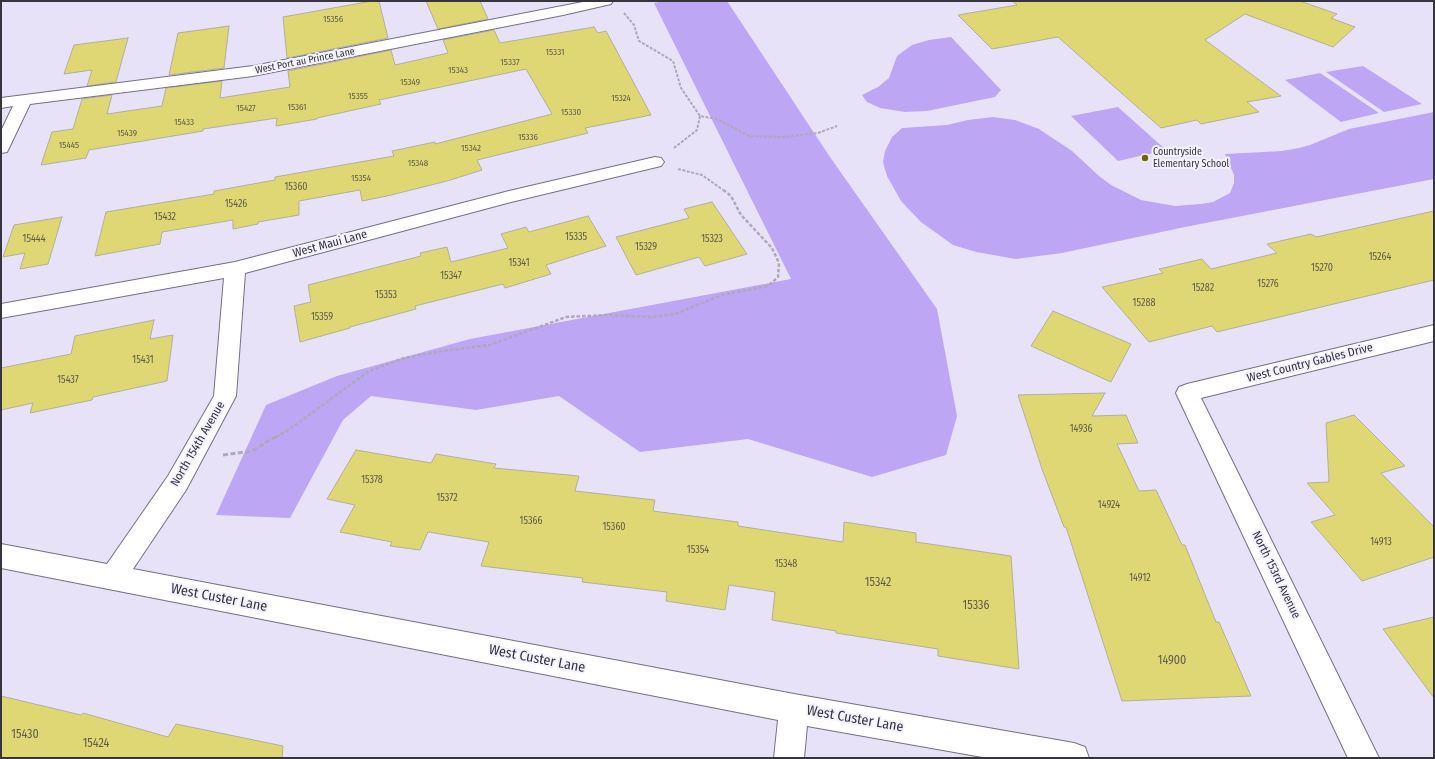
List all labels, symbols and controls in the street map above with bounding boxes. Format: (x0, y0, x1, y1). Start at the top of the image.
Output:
house number: 15356 (323, 14, 343, 24)
street label: West Port au Prince Lane (254, 45, 356, 77)
house number: 15331 (546, 47, 564, 57)
house number: 15337 (500, 57, 520, 67)
house number: 15343 (448, 65, 468, 75)
house number: 15349 (400, 77, 420, 87)
house number: 15355 (348, 91, 368, 101)
house number: 15324 (611, 93, 631, 103)
house number: 15361 (287, 102, 307, 112)
house number: 15427 (236, 103, 256, 113)
house number: 15330 (561, 107, 581, 117)
house number: 15433 (174, 117, 194, 127)
house number: 15439 (117, 128, 137, 138)
house number: 15336 (518, 132, 538, 142)
house number: 15445 (59, 140, 79, 150)
house number: 15342 (461, 143, 481, 153)
place label: Countryside Elementary School (1153, 146, 1229, 170)
marker: Countryside Elementary School (1140, 153, 1150, 163)
house number: 15348 (408, 158, 428, 168)
house number: 15354 (351, 173, 371, 183)
house number: 15360 (284, 181, 308, 193)
house number: 15426 (225, 198, 247, 210)
house number: 15432 (154, 211, 176, 223)
street label: West Maui Lane (291, 227, 369, 261)
house number: 15335 (565, 231, 587, 243)
house number: 15444 (22, 233, 46, 245)
house number: 15323 (701, 233, 723, 245)
house number: 15329 (635, 241, 657, 253)
house number: 15264 (1369, 251, 1391, 263)
house number: 15341 (508, 257, 530, 269)
house number: 15270 (1311, 262, 1333, 274)
house number: 15347 (440, 270, 462, 282)
house number: 15276 (1257, 278, 1279, 290)
house number: 15282 (1192, 282, 1214, 294)
house number: 15353 (375, 289, 397, 301)
house number: 15288 (1133, 297, 1155, 309)
house number: 15359 (311, 311, 333, 323)
street label: West Country Gables Drive (1246, 340, 1374, 386)
house number: 15431 (132, 354, 154, 366)
house number: 15437 (57, 374, 79, 386)
street label: North 154th Avenue (168, 399, 228, 489)
house number: 14936 (1070, 423, 1092, 435)
house number: 15378 (361, 474, 383, 486)
house number: 15372 (436, 492, 458, 504)
house number: 14924 (1098, 499, 1120, 511)
house number: 15366 (520, 515, 542, 527)
house number: 15360 (602, 521, 626, 533)
street label: North 153rd Avenue (1249, 529, 1303, 621)
house number: 14913 (1370, 536, 1392, 548)
house number: 15354 (687, 544, 709, 556)
house number: 15348 (775, 558, 797, 570)
house number: 14912 (1129, 572, 1151, 584)
house number: 15342 (865, 576, 891, 590)
street label: West Custer Lane (169, 580, 269, 616)
house number: 15336 (963, 599, 989, 613)
street label: West Custer Lane (487, 641, 587, 677)
house number: 14900 (1158, 654, 1186, 668)
street label: West Custer Lane (805, 702, 905, 736)
house number: 15430 (11, 728, 39, 742)
house number: 15424 (83, 737, 109, 751)

